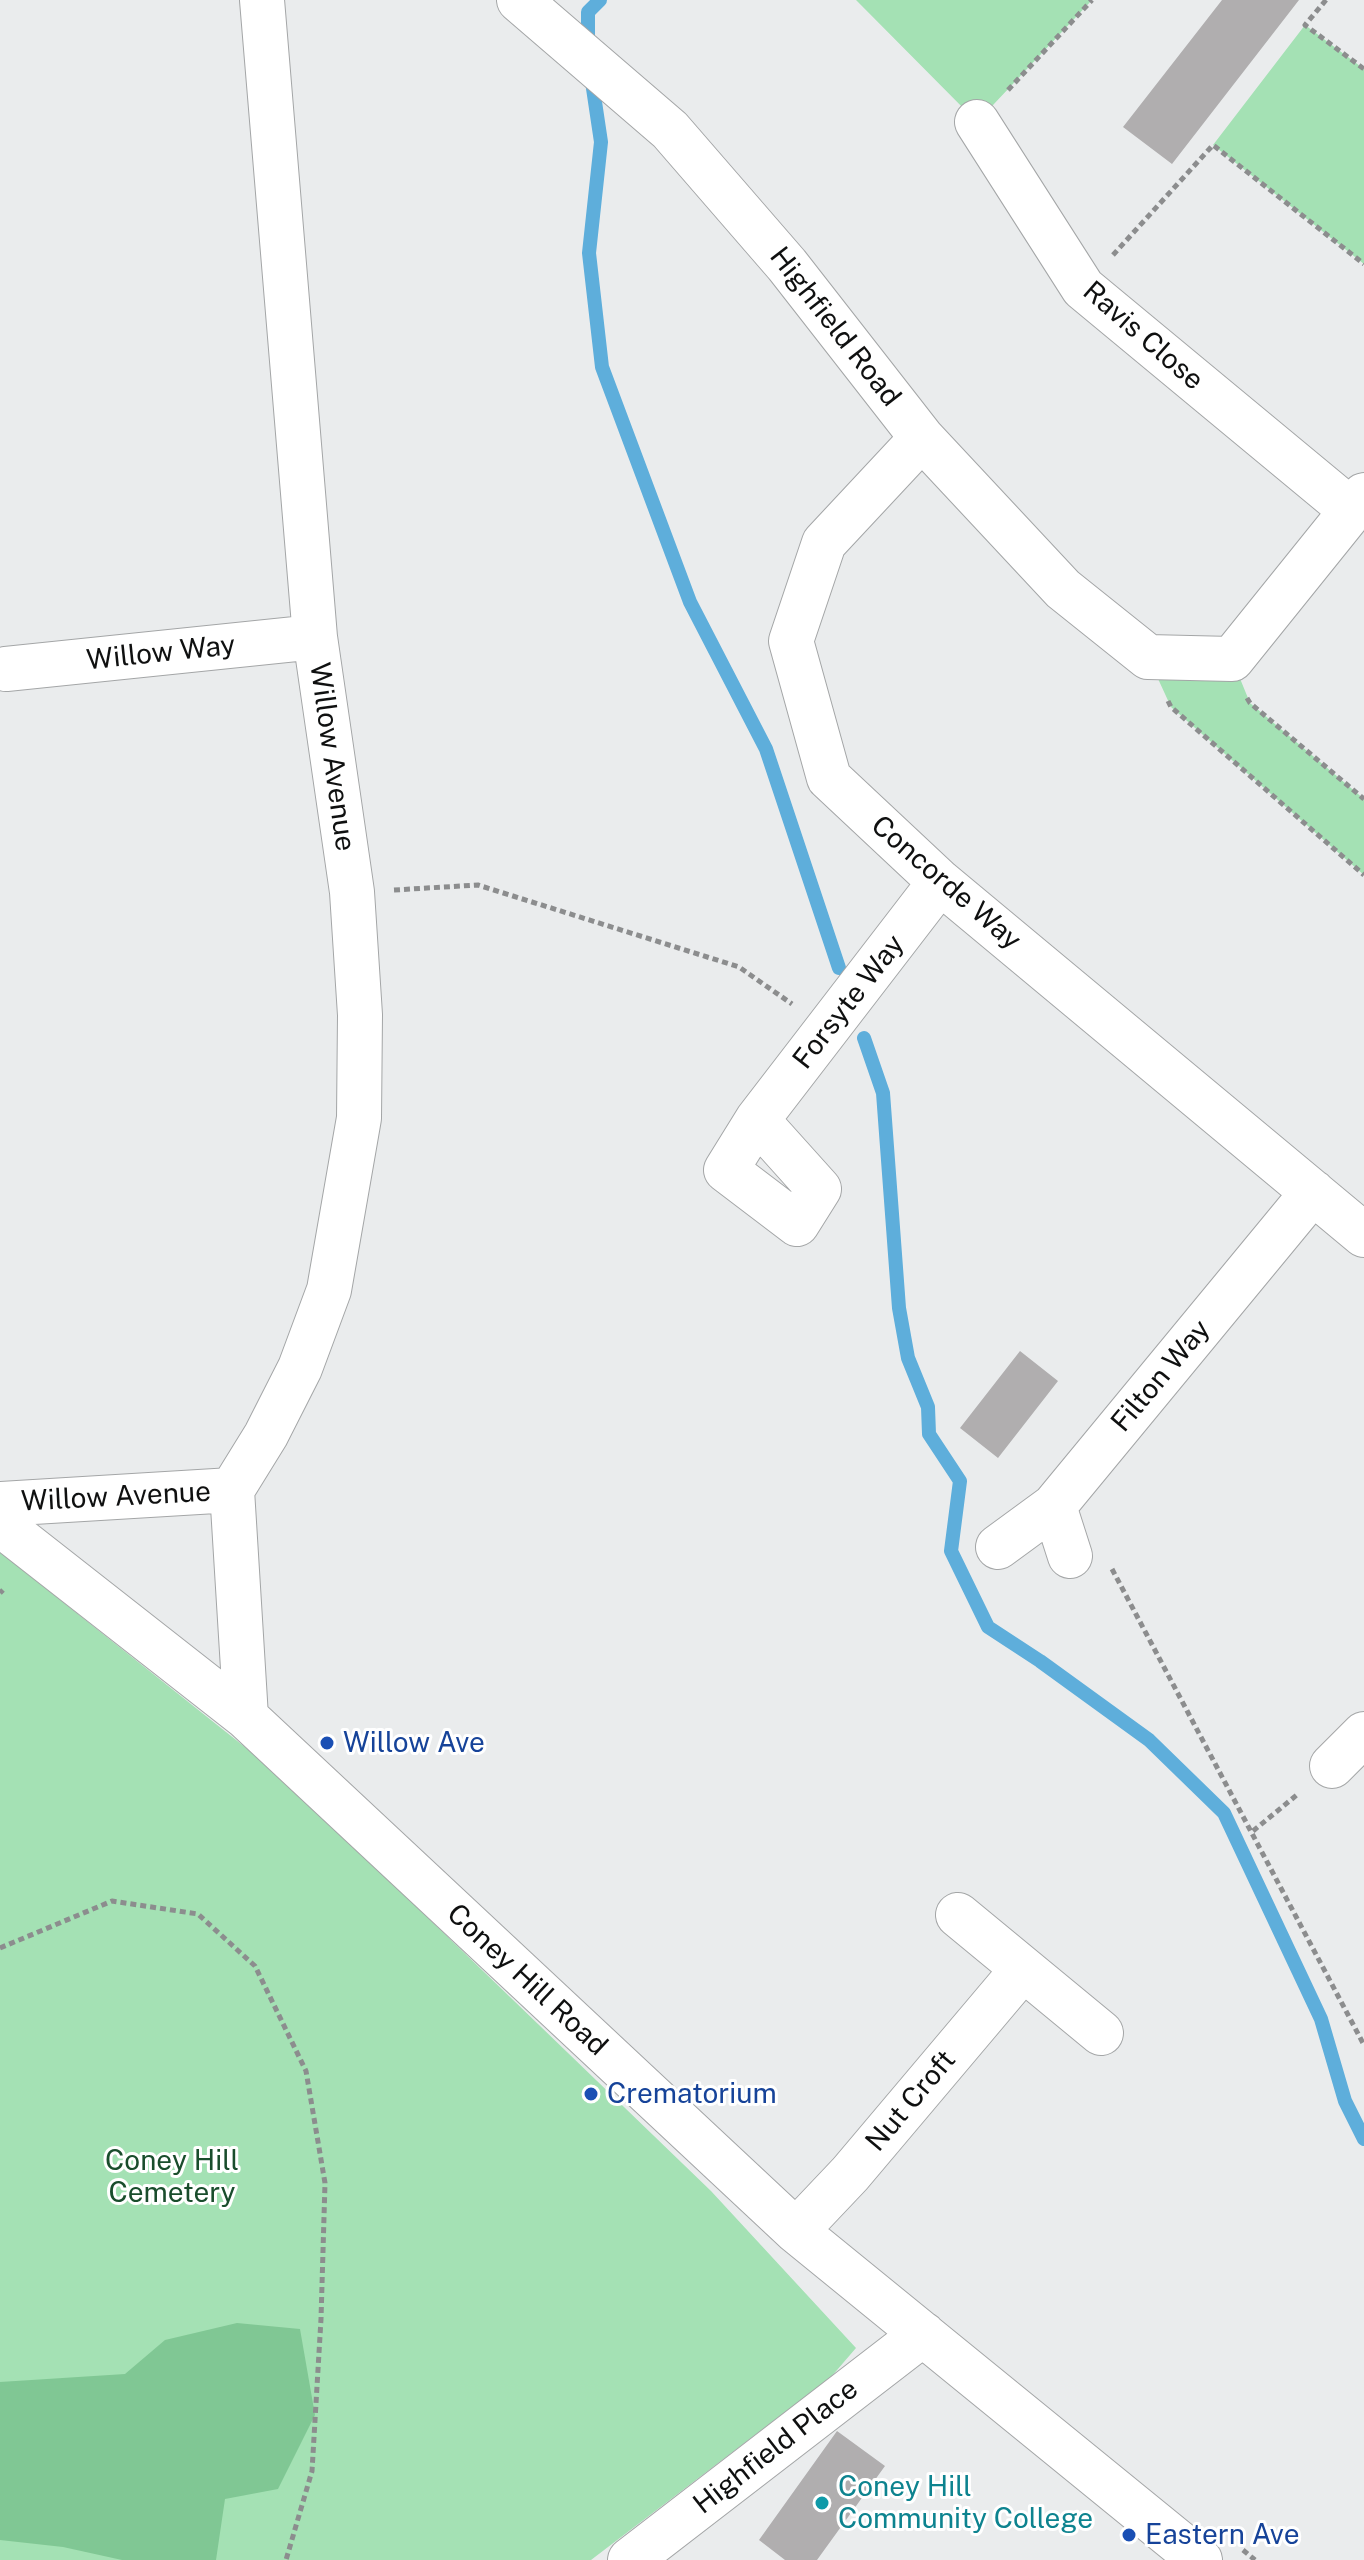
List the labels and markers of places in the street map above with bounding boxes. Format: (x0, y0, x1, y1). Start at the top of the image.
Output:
place label: Willow Ave (343, 1726, 485, 1760)
marker: Willow Ave (318, 1734, 336, 1752)
place label: Crematorium (607, 2077, 777, 2111)
marker: Crematorium (582, 2085, 600, 2103)
place label: Coney Hill Community College (838, 2470, 1093, 2536)
marker: Coney Hill Community College (813, 2494, 831, 2512)
place label: Eastern Ave (1145, 2518, 1300, 2552)
marker: Eastern Ave (1120, 2526, 1138, 2544)

